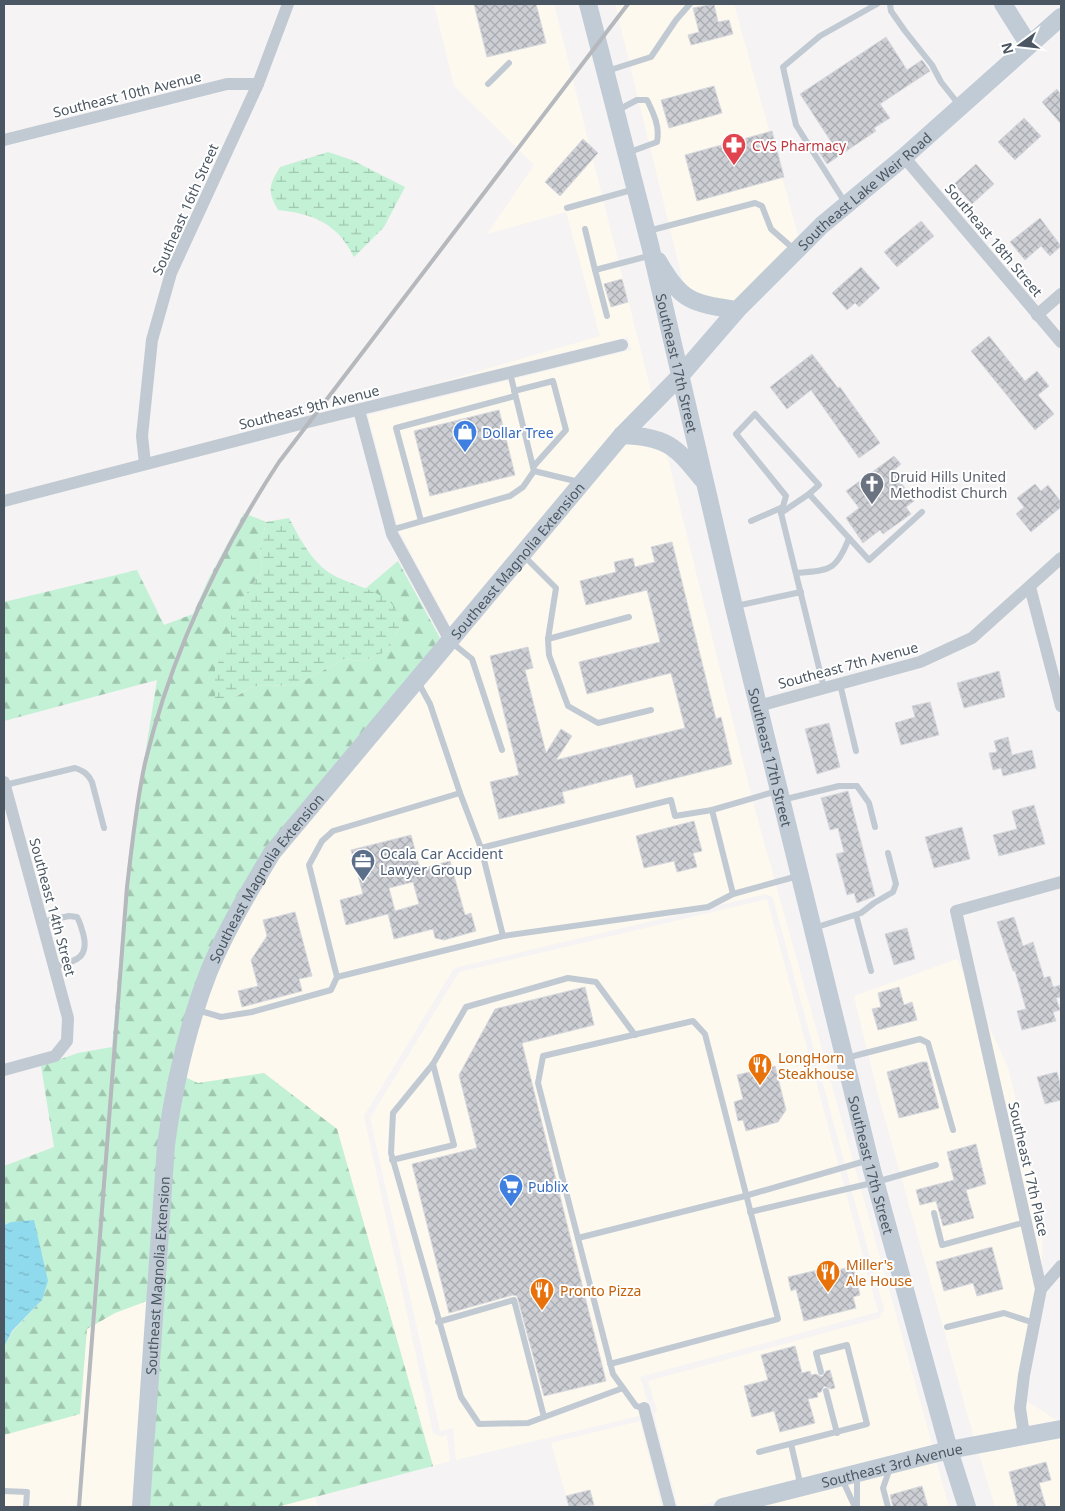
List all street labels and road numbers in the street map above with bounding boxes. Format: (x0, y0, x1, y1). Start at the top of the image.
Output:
street label: Southeast 10th Avenue (51, 66, 203, 122)
street label: Southeast Lake Weir Road (793, 128, 935, 254)
street label: Southeast 16th Street (147, 140, 223, 278)
street label: Southeast 18th Street (941, 179, 1047, 301)
street label: Southeast 17th Street (652, 292, 703, 434)
street label: Southeast 9th Avenue (237, 380, 381, 434)
street label: Southeast Magnolia Extension (446, 478, 588, 643)
street label: Southeast 7th Avenue (776, 637, 920, 693)
street label: Southeast 17th Street (745, 686, 797, 828)
street label: Southeast Magnolia Extension (204, 789, 328, 966)
street label: Southeast 14th Street (25, 836, 81, 978)
street label: Southeast 17th Street (845, 1094, 899, 1236)
street label: Southeast 17th Place (1004, 1100, 1054, 1238)
street label: Southeast Magnolia Extension (141, 1176, 173, 1376)
street label: Southeast 3rd Avenue (819, 1438, 964, 1491)

